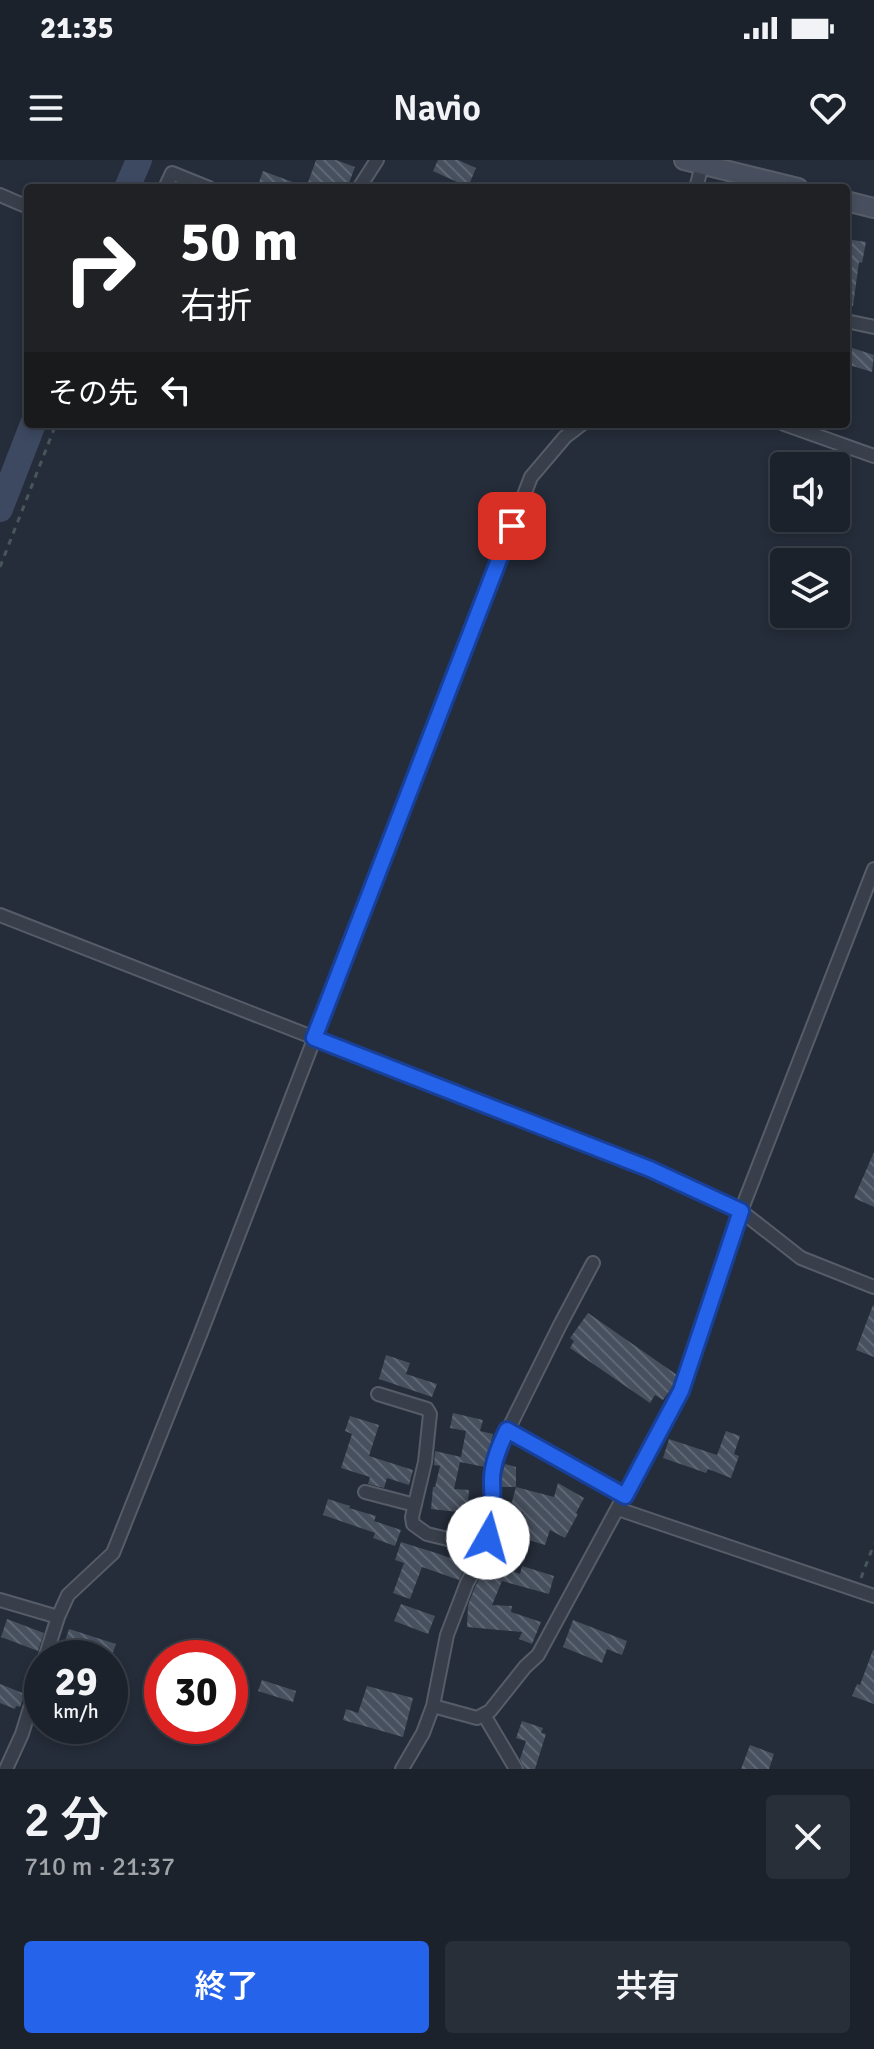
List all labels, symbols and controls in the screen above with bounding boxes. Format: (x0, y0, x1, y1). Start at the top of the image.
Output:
text: 21:35 (40, 10, 114, 47)
icon: menu (24, 86, 68, 130)
text: Navio (393, 86, 481, 131)
icon: heart (806, 86, 850, 130)
text: 50 m (180, 207, 298, 276)
icon: right (48, 216, 152, 320)
text: 右折 (180, 284, 252, 329)
icon: left (154, 368, 198, 412)
text: その先 (48, 375, 138, 412)
map controls (770, 452, 850, 628)
button: sound (770, 452, 850, 532)
pin (478, 492, 546, 560)
icon: arrive (490, 504, 534, 548)
button: layers (770, 548, 850, 628)
position arrow (446, 1496, 530, 1580)
speed limit sign: 30 (144, 1640, 248, 1744)
text: 29 (54, 1657, 98, 1707)
text: km/h (53, 1699, 99, 1724)
text: 2 分 (24, 1791, 108, 1850)
button: close (766, 1795, 850, 1879)
text: 710 m · 21:37 (24, 1851, 175, 1883)
button: 終了 (24, 1941, 429, 2033)
button: 共有 (445, 1941, 850, 2033)

